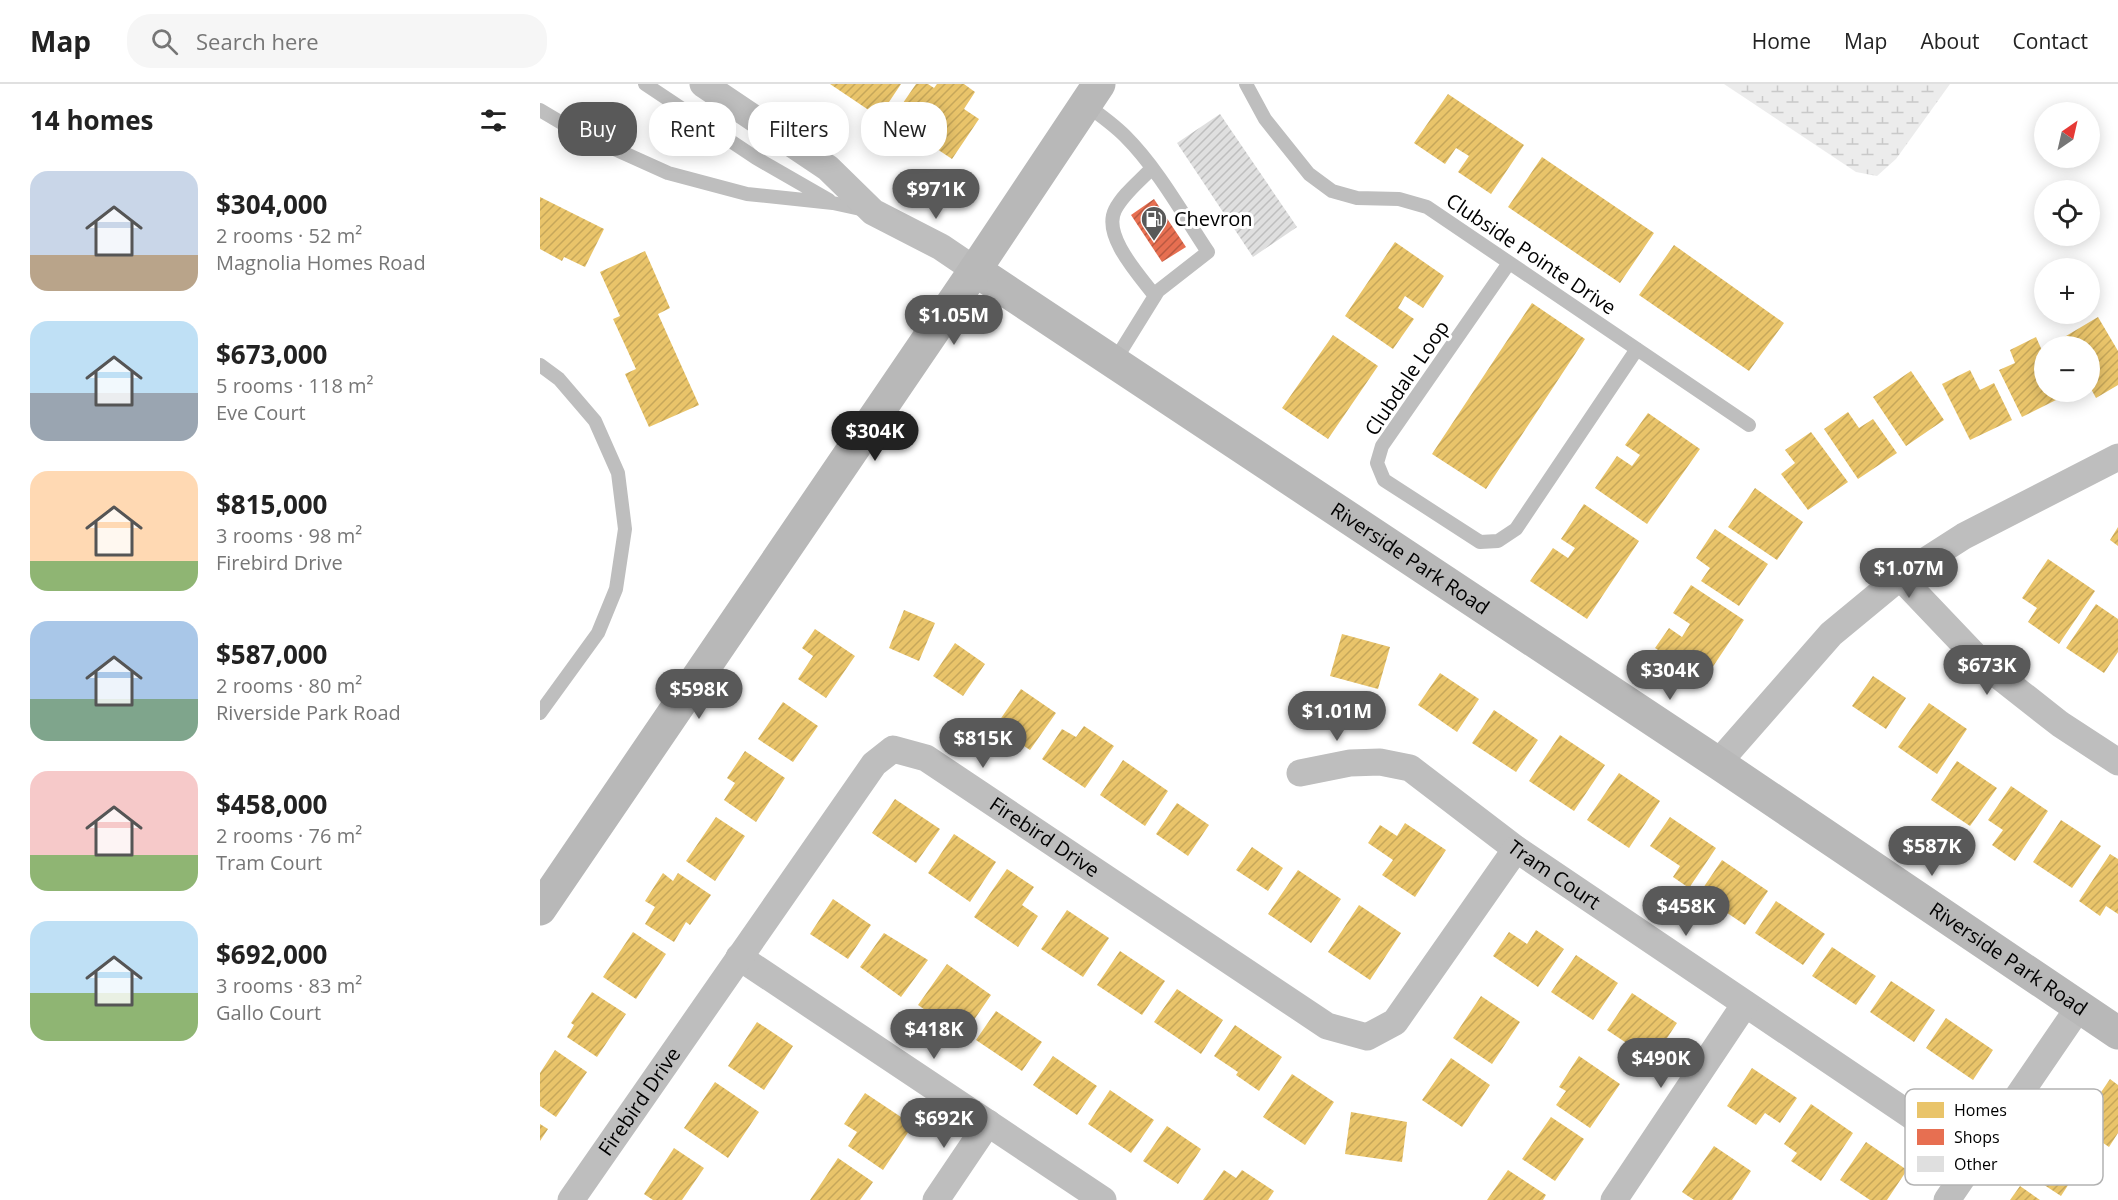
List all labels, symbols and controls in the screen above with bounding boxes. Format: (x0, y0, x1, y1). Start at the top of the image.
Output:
search box (127, 14, 547, 68)
text: Map (30, 22, 91, 60)
icon: search (148, 25, 181, 58)
text: Search here (196, 26, 319, 56)
text: Home (1752, 27, 1811, 55)
text: Map (1844, 27, 1887, 55)
text: About (1920, 27, 1980, 55)
text: Contact (2013, 27, 2088, 55)
text: 14 homes (30, 102, 154, 138)
chip: Buy (558, 102, 637, 156)
chip: Rent (649, 102, 736, 156)
chip: Filters (748, 102, 849, 156)
chip: New (861, 102, 947, 156)
north arrow (2034, 102, 2100, 168)
map controls (2034, 102, 2100, 402)
icon: filters (477, 104, 510, 137)
pin: $971K (894, 169, 978, 220)
text: $971K (906, 175, 966, 202)
button: locate (2034, 180, 2100, 246)
text: $304,000 (216, 186, 327, 222)
street label: Clubside Pointe Drive (1441, 187, 1621, 320)
icon: home (78, 195, 150, 267)
fuel station icon: Chevron (1139, 204, 1169, 242)
place label: Chevron (1174, 205, 1253, 232)
text: 2 rooms · 52 m² (216, 222, 362, 249)
text: Magnolia Homes Road (216, 249, 426, 276)
button: + (2034, 258, 2100, 324)
pin: $1.05M (905, 295, 1003, 346)
text: $1.05M (919, 301, 989, 328)
street label: Clubdale Loop (1358, 315, 1455, 441)
text: $673,000 (216, 336, 327, 372)
button: − (2034, 336, 2100, 402)
icon: home (78, 345, 150, 417)
text: 5 rooms · 118 m² (216, 372, 374, 399)
text: Eve Court (216, 399, 306, 426)
pin: $304K (833, 411, 917, 462)
text: $304K (845, 417, 905, 444)
text: $815,000 (216, 486, 327, 522)
icon: home (78, 495, 150, 567)
street label: Riverside Park Road (1326, 496, 1495, 621)
text: 3 rooms · 98 m² (216, 522, 362, 549)
pin: $1.07M (1860, 548, 1958, 599)
text: Firebird Drive (216, 549, 343, 576)
text: $1.07M (1874, 554, 1944, 581)
text: $587,000 (216, 636, 327, 672)
icon: home (78, 645, 150, 717)
pin: $673K (1945, 645, 2029, 696)
pin: $304K (1628, 650, 1712, 701)
text: $673K (1957, 651, 2017, 678)
text: $304K (1640, 656, 1700, 683)
pin: $598K (657, 669, 741, 720)
text: 2 rooms · 80 m² (216, 672, 362, 699)
text: $598K (669, 675, 729, 702)
pin: $1.01M (1288, 691, 1386, 742)
text: $1.01M (1302, 697, 1372, 724)
text: Riverside Park Road (216, 699, 401, 726)
pin: $815K (941, 718, 1025, 769)
text: $815K (953, 724, 1013, 751)
text: $458,000 (216, 786, 327, 822)
street label: Firebird Drive (985, 790, 1105, 883)
icon: home (78, 795, 150, 867)
text: 2 rooms · 76 m² (216, 822, 362, 849)
pin: $587K (1890, 826, 1974, 877)
text: $587K (1902, 832, 1962, 859)
street label: Tram Court (1502, 834, 1606, 915)
text: Tram Court (216, 849, 322, 876)
pin: $458K (1644, 886, 1728, 937)
text: $458K (1656, 892, 1716, 919)
street label: Riverside Park Road (1924, 896, 2093, 1021)
text: $692,000 (216, 936, 327, 972)
icon: home (78, 945, 150, 1017)
text: 3 rooms · 83 m² (216, 972, 362, 999)
text: Gallo Court (216, 999, 321, 1026)
pin: $418K (892, 1009, 976, 1060)
text: $418K (904, 1015, 964, 1042)
pin: $490K (1619, 1038, 1703, 1089)
street label: Firebird Drive (592, 1041, 686, 1161)
text: $490K (1631, 1044, 1691, 1071)
legend (1905, 1089, 2103, 1185)
pin: $692K (902, 1098, 986, 1149)
text: Homes (1954, 1099, 2007, 1121)
text: $692K (914, 1104, 974, 1131)
text: Shops (1954, 1126, 2000, 1148)
text: Other (1954, 1153, 1998, 1175)

